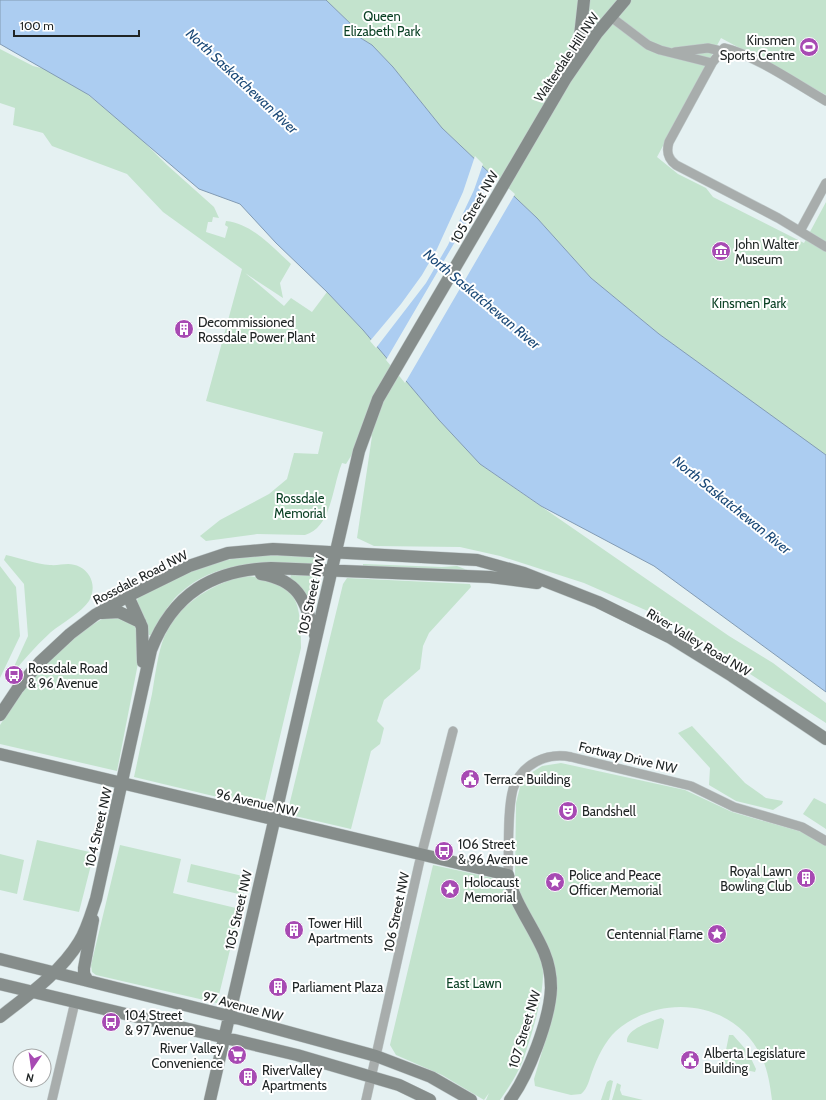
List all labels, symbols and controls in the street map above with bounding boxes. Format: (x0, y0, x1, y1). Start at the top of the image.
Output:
park label: Queen Elizabeth Park (343, 8, 421, 39)
street label: Walterdale Hill NW (530, 9, 602, 105)
scale bar (14, 12, 139, 38)
text: 100 m (20, 18, 54, 33)
water label: North Saskatchewan River (182, 24, 302, 138)
place label: Kinsmen Sports Centre (720, 32, 795, 63)
sports icon: Kinsmen Sports Centre (798, 36, 820, 58)
street label: 105 Street NW (447, 167, 502, 246)
place label: John Walter Museum (734, 236, 800, 267)
museum icon: John Walter Museum (710, 240, 732, 262)
water label: North Saskatchewan River (420, 245, 545, 353)
park label: Kinsmen Park (712, 295, 787, 311)
place label: Decommissioned Rossdale Power Plant (198, 314, 316, 345)
building icon: Decommissioned Rossdale Power Plant (173, 318, 195, 340)
water label: North Saskatchewan River (669, 452, 795, 559)
park label: Rossdale Memorial (274, 490, 326, 521)
street label: Rossdale Road NW (90, 546, 191, 608)
street label: 105 Street NW (294, 553, 328, 636)
street label: River Valley Road NW (644, 605, 755, 680)
place label: Rossdale Road & 96 Avenue (28, 660, 108, 691)
bus stop icon: Rossdale Road & 96 Avenue (3, 664, 25, 686)
street label: Fortway Drive NW (577, 738, 679, 776)
public building icon: Terrace Building (459, 768, 481, 790)
place label: Terrace Building (484, 771, 571, 787)
street label: 104 Street NW (81, 785, 115, 869)
street label: 96 Avenue NW (215, 785, 300, 819)
theatre icon: Bandshell (557, 800, 579, 822)
place label: Bandshell (582, 803, 636, 819)
place label: 106 Street & 96 Avenue (458, 836, 528, 867)
bus stop icon: 106 Street & 96 Avenue (433, 840, 455, 862)
place label: Royal Lawn Bowling Club (720, 863, 792, 894)
place label: Police and Peace Officer Memorial (569, 867, 662, 898)
building icon: Royal Lawn Bowling Club (795, 867, 817, 889)
street label: 105 Street NW (221, 868, 255, 951)
street label: 106 Street NW (380, 870, 412, 953)
place icon: Police and Peace Officer Memorial (544, 871, 566, 893)
place label: Holocaust Memorial (464, 874, 520, 905)
place icon: Holocaust Memorial (439, 878, 461, 900)
place label: Tower Hill Apartments (308, 915, 374, 946)
building icon: Tower Hill Apartments (283, 919, 305, 941)
place icon: Centennial Flame (706, 923, 728, 945)
place label: Centennial Flame (607, 926, 703, 942)
park label: East Lawn (446, 975, 502, 991)
building icon: Parliament Plaza (267, 976, 289, 998)
place label: Parliament Plaza (292, 979, 384, 995)
street label: 97 Avenue NW (201, 988, 286, 1025)
street label: 107 Street NW (505, 988, 544, 1070)
place label: 104 Street & 97 Avenue (125, 1007, 194, 1038)
bus stop icon: 104 Street & 97 Avenue (100, 1011, 122, 1033)
place label: River Valley Convenience (152, 1040, 223, 1071)
supermarket icon: River Valley Convenience (226, 1044, 248, 1066)
place label: Alberta Legislature Building (704, 1045, 806, 1076)
north arrow (12, 1048, 52, 1088)
public building icon: Alberta Legislature Building (679, 1049, 701, 1071)
place label: RiverValley Apartments (262, 1062, 328, 1093)
building icon: RiverValley Apartments (237, 1066, 259, 1088)
text: N (24, 1070, 35, 1085)

